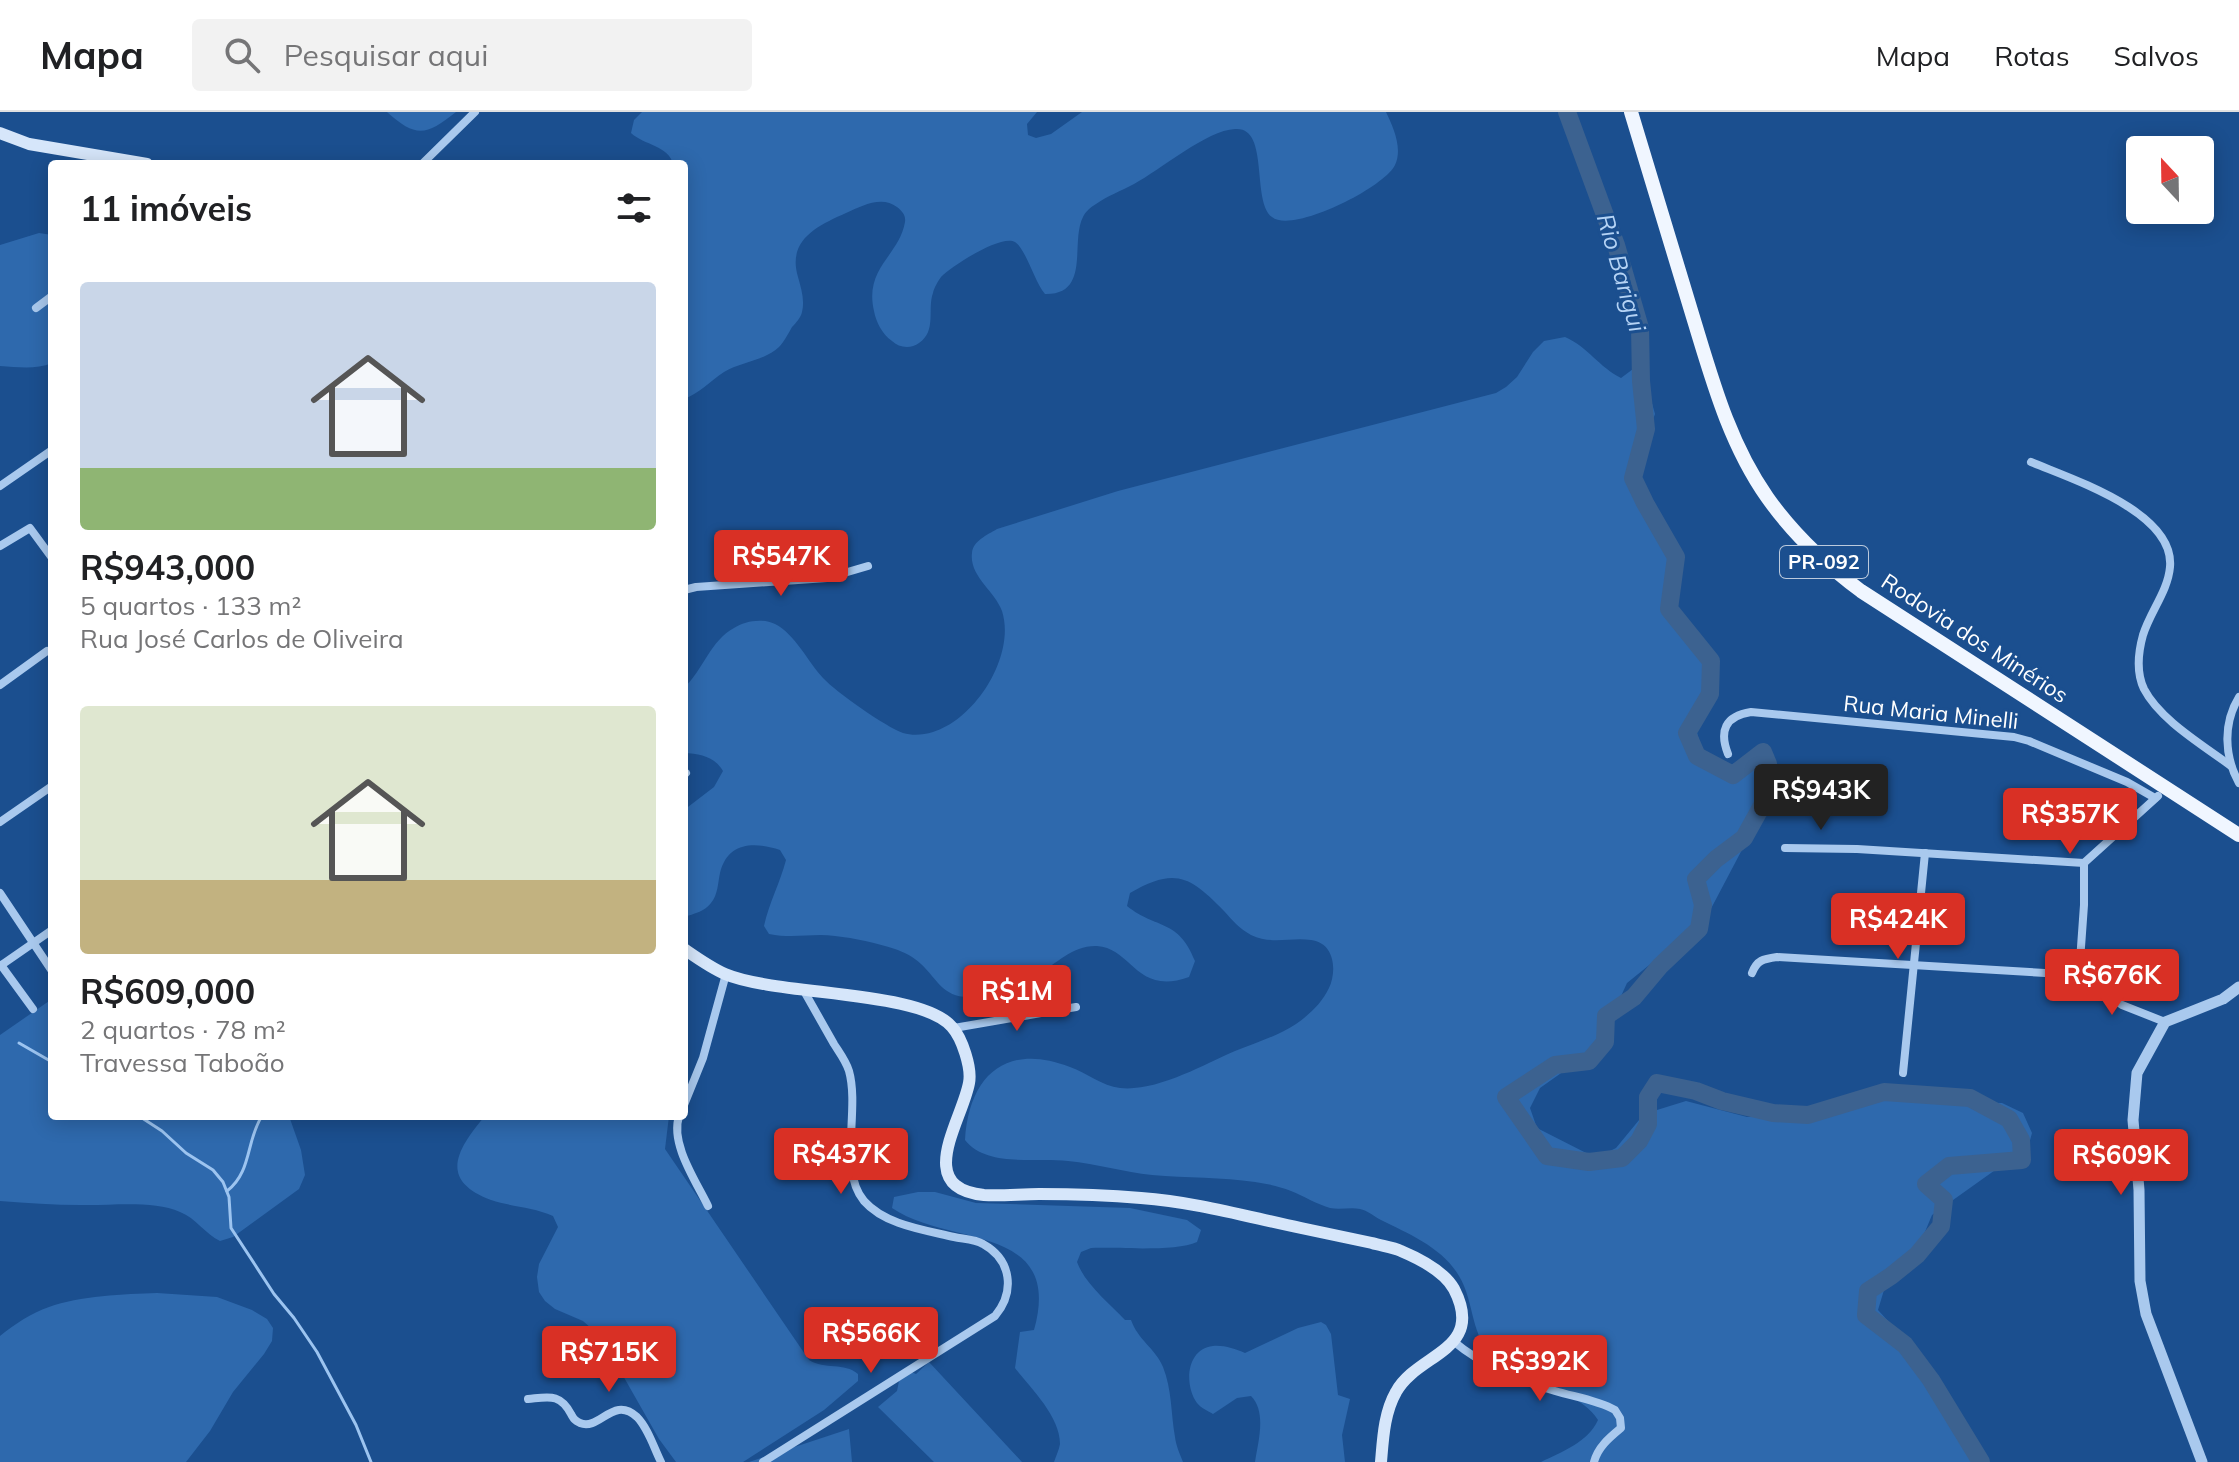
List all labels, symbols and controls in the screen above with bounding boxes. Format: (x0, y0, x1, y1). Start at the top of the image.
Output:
search box (192, 19, 752, 91)
text: Mapa (40, 31, 144, 79)
icon: search (220, 33, 264, 77)
text: Pesquisar aqui (284, 36, 488, 74)
text: Mapa (1876, 38, 1950, 73)
text: Rotas (1994, 38, 2070, 73)
text: Salvos (2114, 38, 2199, 73)
north arrow (2126, 136, 2214, 224)
map controls (2126, 136, 2214, 224)
icon: filters (612, 186, 656, 230)
text: 11 imóveis (80, 187, 252, 230)
water label: Rio Barigui (1591, 210, 1653, 336)
icon: home (296, 334, 440, 478)
pin: R$547K (716, 530, 846, 598)
text: R$547K (732, 539, 830, 572)
text: R$943,000 (80, 546, 255, 589)
road number: PR-092 (1780, 546, 1868, 578)
street label: Rodovia dos Minérios (1876, 567, 2074, 709)
text: 5 quartos · 133 m² (80, 589, 301, 622)
text: Rua José Carlos de Oliveira (80, 622, 404, 655)
street label: Rua Maria Minelli (1842, 689, 2020, 735)
icon: home (296, 758, 440, 902)
pin: R$943K (1756, 764, 1886, 832)
text: R$943K (1772, 773, 1870, 806)
pin: R$357K (2005, 788, 2135, 856)
text: R$357K (2021, 797, 2119, 830)
pin: R$424K (1833, 893, 1963, 961)
text: R$424K (1849, 902, 1947, 935)
pin: R$676K (2047, 949, 2177, 1017)
text: R$676K (2063, 958, 2161, 991)
pin: R$1M (970, 965, 1064, 1033)
text: R$609,000 (80, 970, 255, 1013)
text: R$1M (981, 974, 1053, 1007)
text: 2 quartos · 78 m² (80, 1013, 286, 1046)
text: Travessa Taboão (80, 1046, 285, 1079)
pin: R$437K (776, 1128, 906, 1196)
pin: R$609K (2056, 1129, 2186, 1197)
text: R$437K (792, 1137, 890, 1170)
text: R$609K (2072, 1138, 2170, 1171)
pin: R$566K (806, 1307, 936, 1375)
text: R$566K (822, 1316, 920, 1349)
pin: R$715K (544, 1326, 674, 1394)
text: R$715K (560, 1335, 658, 1368)
pin: R$392K (1475, 1335, 1605, 1403)
text: R$392K (1491, 1344, 1589, 1377)

